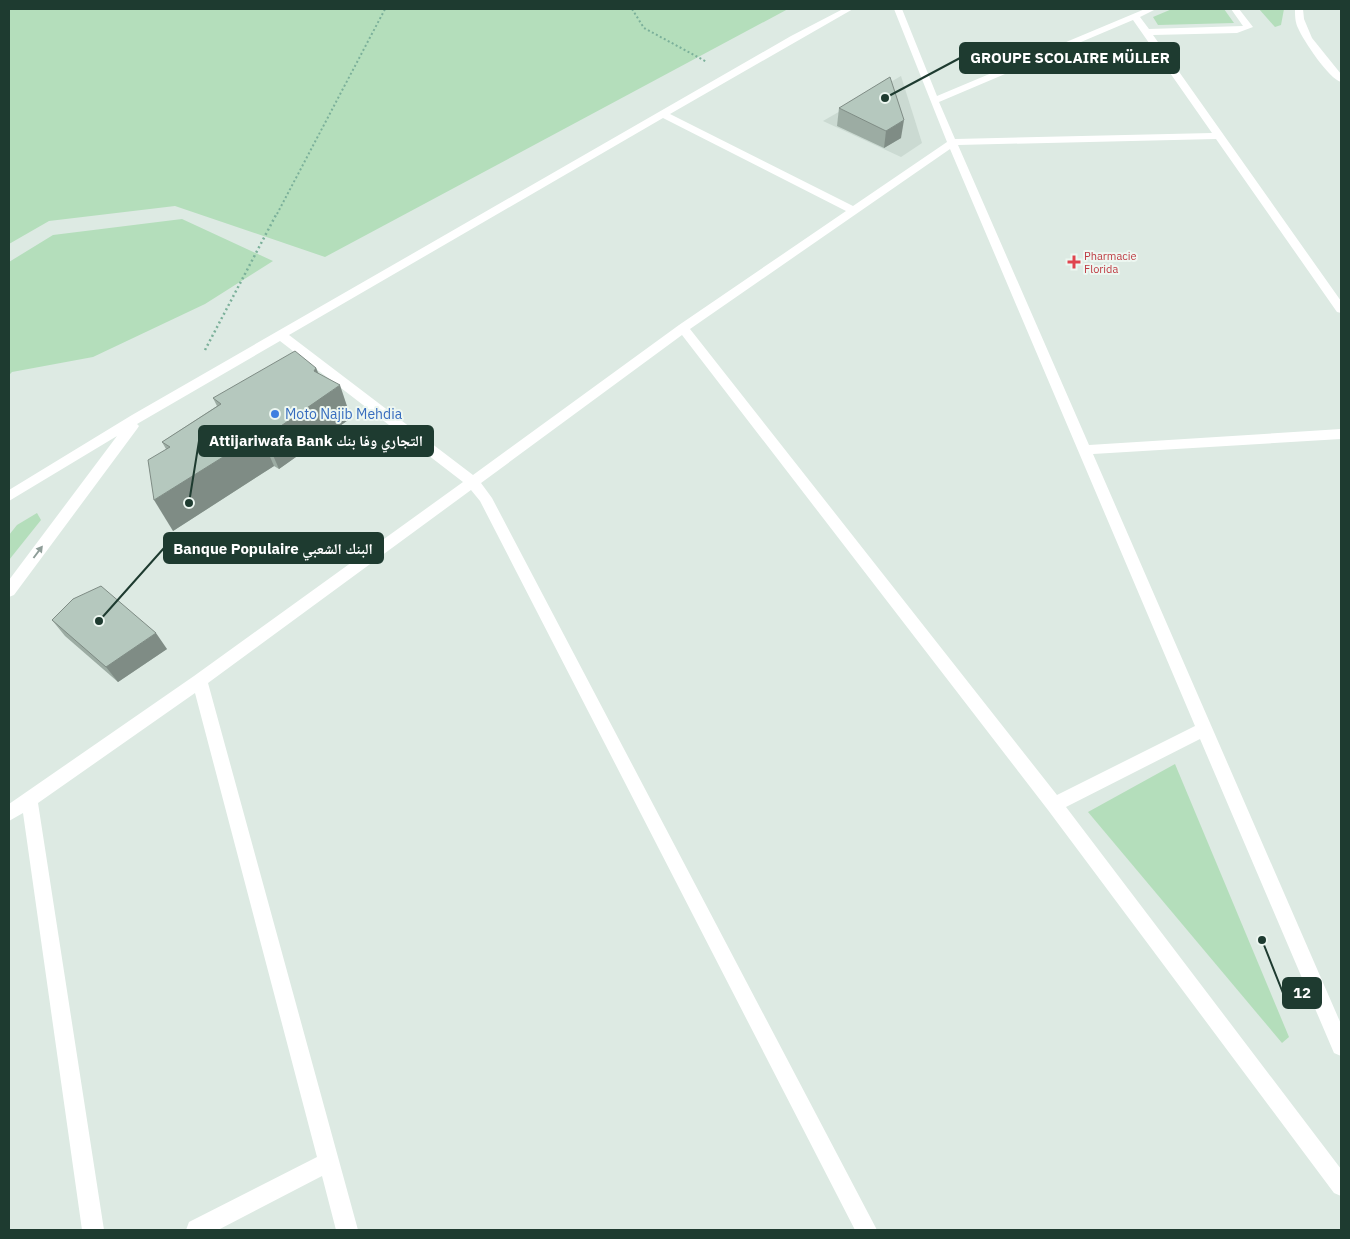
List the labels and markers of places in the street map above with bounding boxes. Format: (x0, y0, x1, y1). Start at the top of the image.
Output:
callout: GROUPE SCOLAIRE MÜLLER (960, 43, 1179, 73)
place label: Pharmacie Florida (1084, 249, 1137, 276)
marker: Pharmacie Florida (1068, 256, 1080, 268)
place label: Moto Najib Mehdia (285, 405, 403, 423)
marker: Moto Najib Mehdia (269, 408, 281, 420)
callout: Attijariwafa Bank التجاري وفا بنك (199, 426, 433, 456)
callout: Banque Populaire البنك الشعبي (164, 533, 383, 563)
callout: 12 (1283, 978, 1321, 1008)

